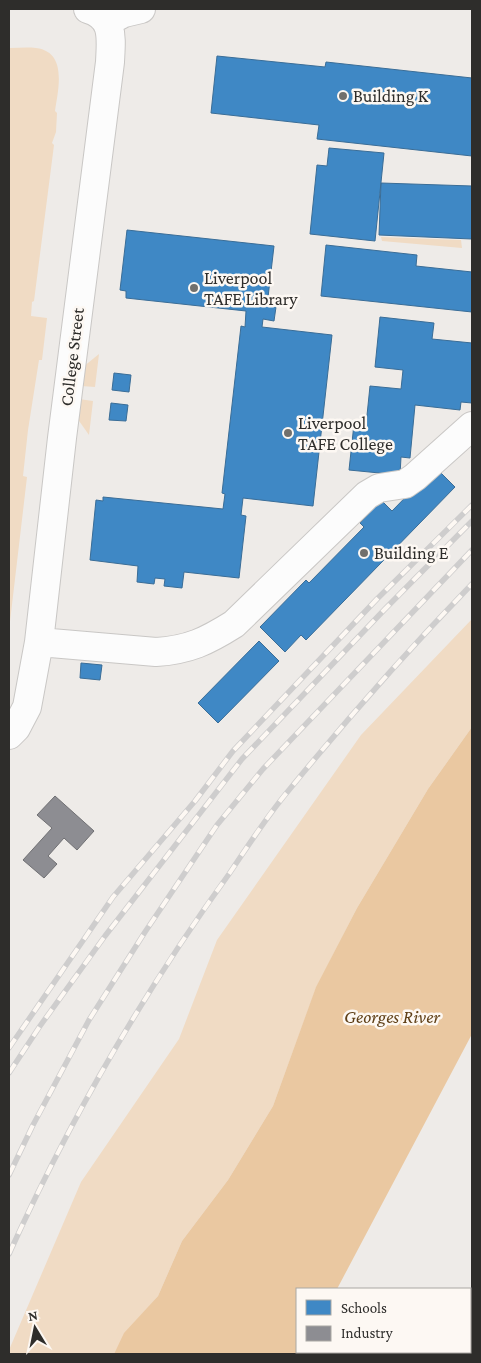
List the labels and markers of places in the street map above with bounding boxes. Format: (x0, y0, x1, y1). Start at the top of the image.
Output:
place label: Building K (353, 86, 429, 106)
marker: Building K (337, 90, 349, 102)
place label: Liverpool TAFE Library (204, 268, 298, 309)
marker: Liverpool TAFE Library (188, 282, 200, 294)
place label: Liverpool TAFE College (298, 413, 393, 454)
marker: Liverpool TAFE College (282, 427, 294, 439)
place label: Building E (374, 543, 449, 563)
marker: Building E (358, 547, 370, 559)

